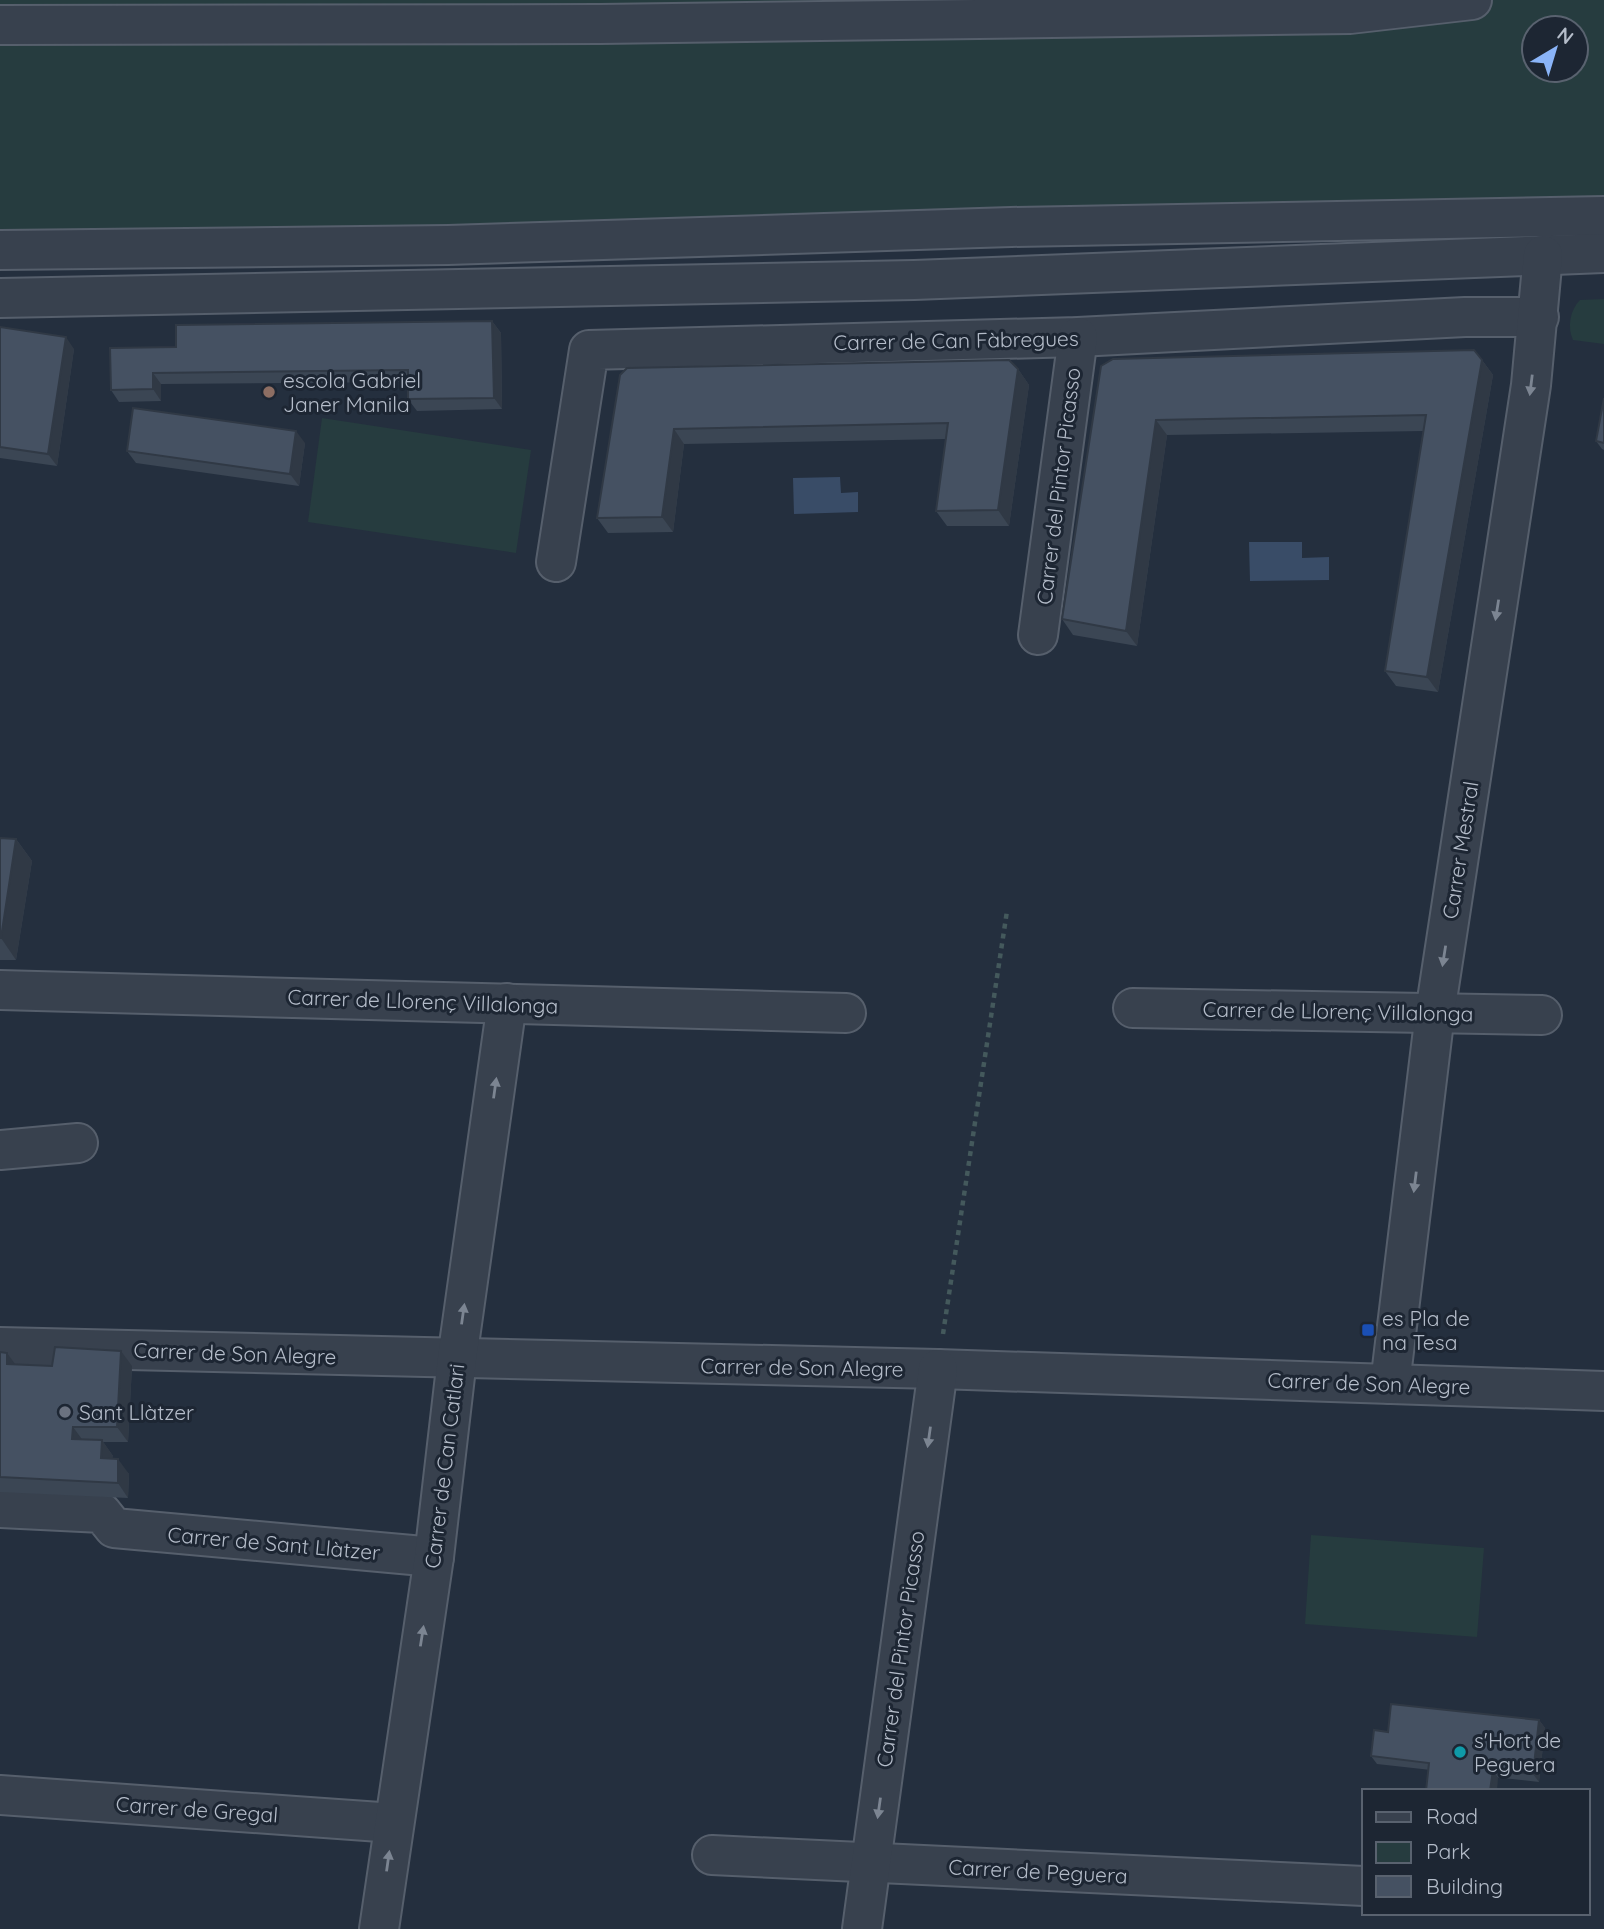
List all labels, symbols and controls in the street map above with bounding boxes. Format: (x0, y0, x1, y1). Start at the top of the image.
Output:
north arrow (1520, 14, 1590, 84)
text: N (1553, 22, 1578, 49)
street label: Carrer de Can Fàbregues (833, 325, 1079, 355)
street label: Carrer del Pintor Picasso (1031, 366, 1085, 606)
place label: escola Gabriel Janer Manila (283, 367, 421, 417)
one-way arrow (1525, 374, 1536, 396)
marker: escola Gabriel Janer Manila (261, 384, 277, 400)
one-way arrow (1491, 599, 1502, 621)
street label: Carrer Mestral (1436, 779, 1484, 921)
one-way arrow (1438, 945, 1449, 967)
street label: Carrer de Llorenç Villalonga (287, 983, 559, 1019)
street label: Carrer de Llorenç Villalonga (1202, 996, 1474, 1026)
one-way arrow (490, 1077, 501, 1099)
one-way arrow (1409, 1171, 1420, 1193)
one-way arrow (458, 1302, 469, 1324)
place label: es Pla de na Tesa (1382, 1305, 1470, 1355)
marker: es Pla de na Tesa (1360, 1322, 1376, 1338)
street label: Carrer de Son Alegre (133, 1336, 337, 1370)
street label: Carrer de Son Alegre (700, 1352, 904, 1382)
street label: Carrer de Can Catlari (419, 1362, 469, 1570)
street label: Carrer de Son Alegre (1267, 1366, 1471, 1400)
place label: Sant Llàtzer (79, 1399, 194, 1425)
marker: Sant Llàtzer (57, 1404, 73, 1420)
one-way arrow (923, 1426, 934, 1448)
street label: Carrer de Sant Llàtzer (167, 1521, 381, 1565)
street label: Carrer del Pintor Picasso (871, 1529, 929, 1769)
one-way arrow (417, 1625, 428, 1647)
place label: s'Hort de Peguera (1474, 1727, 1561, 1777)
marker: s'Hort de Peguera (1452, 1744, 1468, 1760)
legend (1362, 1789, 1590, 1915)
street label: Carrer de Gregal (115, 1790, 279, 1828)
one-way arrow (873, 1797, 884, 1819)
text: Road (1426, 1803, 1478, 1829)
text: Park (1426, 1838, 1470, 1864)
one-way arrow (383, 1850, 394, 1872)
street label: Carrer de Peguera (948, 1853, 1128, 1889)
text: Building (1426, 1873, 1503, 1899)

